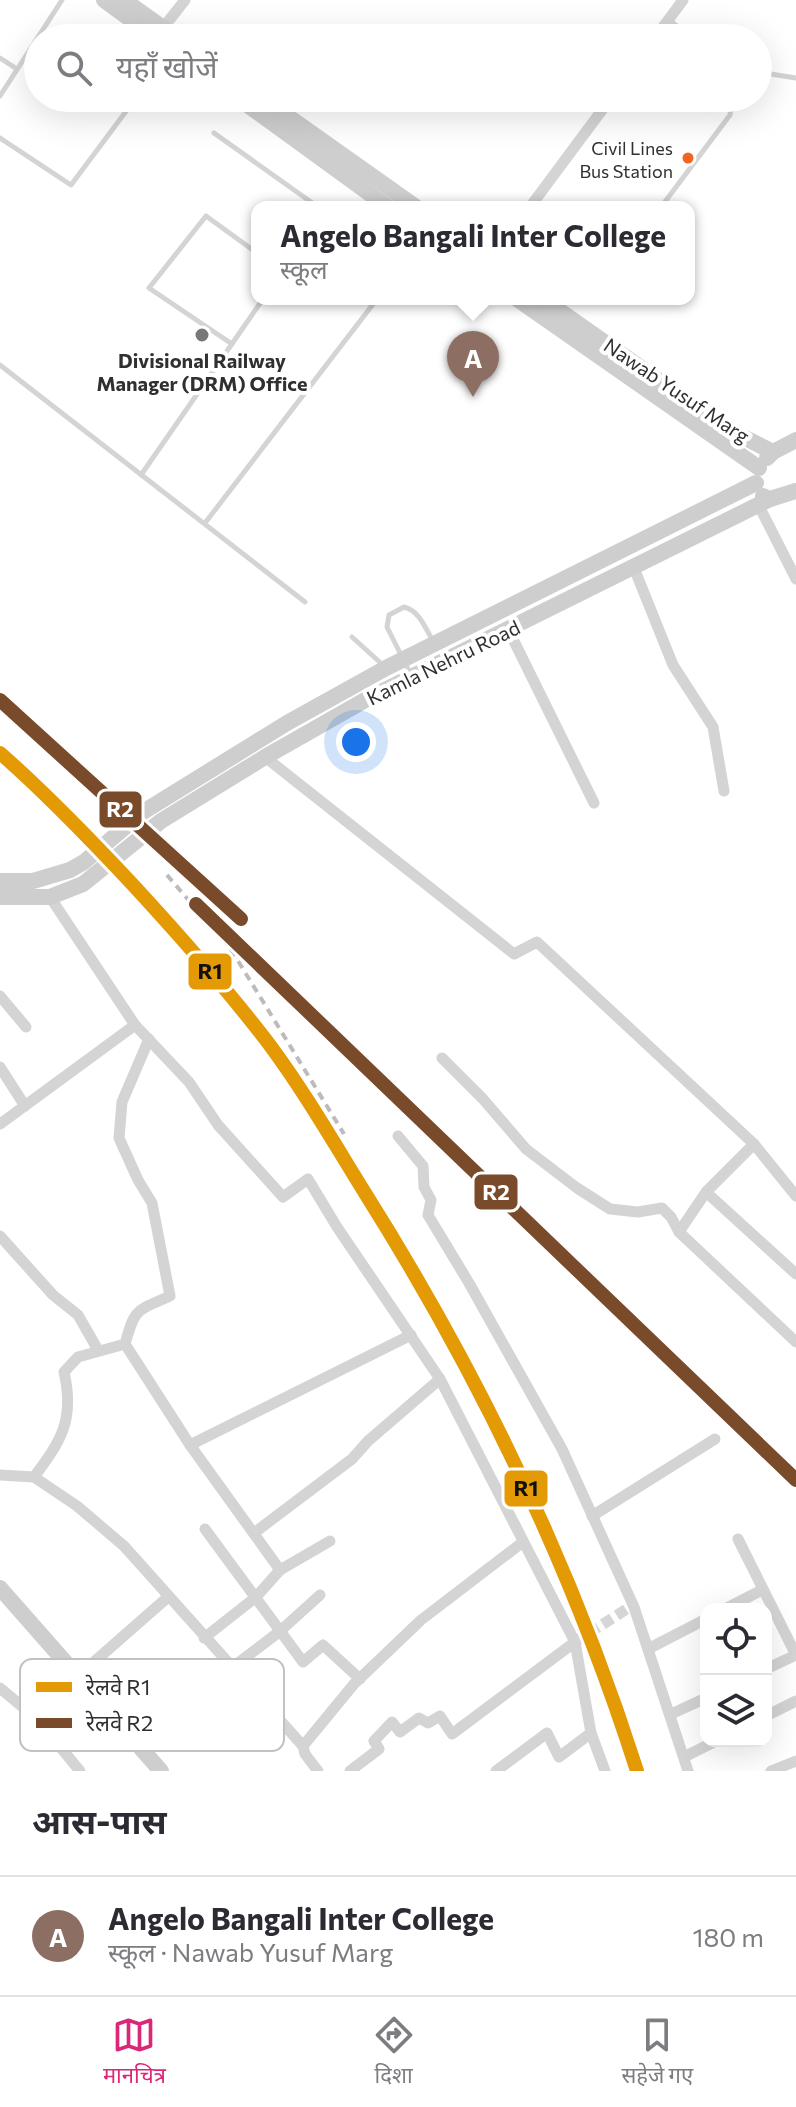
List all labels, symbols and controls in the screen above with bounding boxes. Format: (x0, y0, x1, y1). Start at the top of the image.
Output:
search box (24, 24, 772, 112)
icon: search (52, 46, 96, 90)
text: यहाँ खोजें (116, 47, 217, 84)
place label: Civil Lines Bus Station (579, 137, 673, 182)
marker: Civil Lines Bus Station (680, 150, 696, 166)
popup (251, 201, 695, 305)
text: Angelo Bangali Inter College (280, 216, 666, 253)
text: स्कूल (280, 253, 328, 284)
marker: Divisional Railway Manager (DRM) Office (193, 326, 211, 344)
pin: A (447, 331, 499, 397)
street label: Nawab Yusuf Marg (600, 332, 754, 448)
place label: Divisional Railway Manager (DRM) Office (96, 348, 308, 395)
street label: Kamla Nehru Road (362, 615, 524, 709)
your location (336, 722, 376, 762)
line badge: R2 (98, 790, 143, 829)
text: R2 (106, 795, 134, 822)
line badge: R1 (187, 952, 233, 991)
text: R1 (197, 957, 223, 984)
line badge: R2 (473, 1173, 519, 1211)
text: R2 (482, 1178, 510, 1205)
line badge: R1 (503, 1469, 549, 1508)
text: R1 (513, 1474, 539, 1501)
map controls (700, 1603, 772, 1747)
button: locate (700, 1603, 772, 1675)
legend (20, 1659, 284, 1751)
text: रेलवे R1 (85, 1673, 151, 1700)
button: layers (700, 1675, 772, 1747)
text: रेलवे R2 (85, 1709, 153, 1736)
text: आस-पास (32, 1799, 167, 1841)
text: Angelo Bangali Inter College (108, 1899, 494, 1936)
text: A (49, 1921, 67, 1952)
text: 180 m (692, 1921, 764, 1952)
text: स्कूल · Nawab Yusuf Marg (108, 1936, 393, 1967)
tab: मानचित्र (103, 2013, 166, 2092)
tab: दिशा (372, 2013, 416, 2092)
tab: सहेजे गए (621, 2013, 693, 2092)

